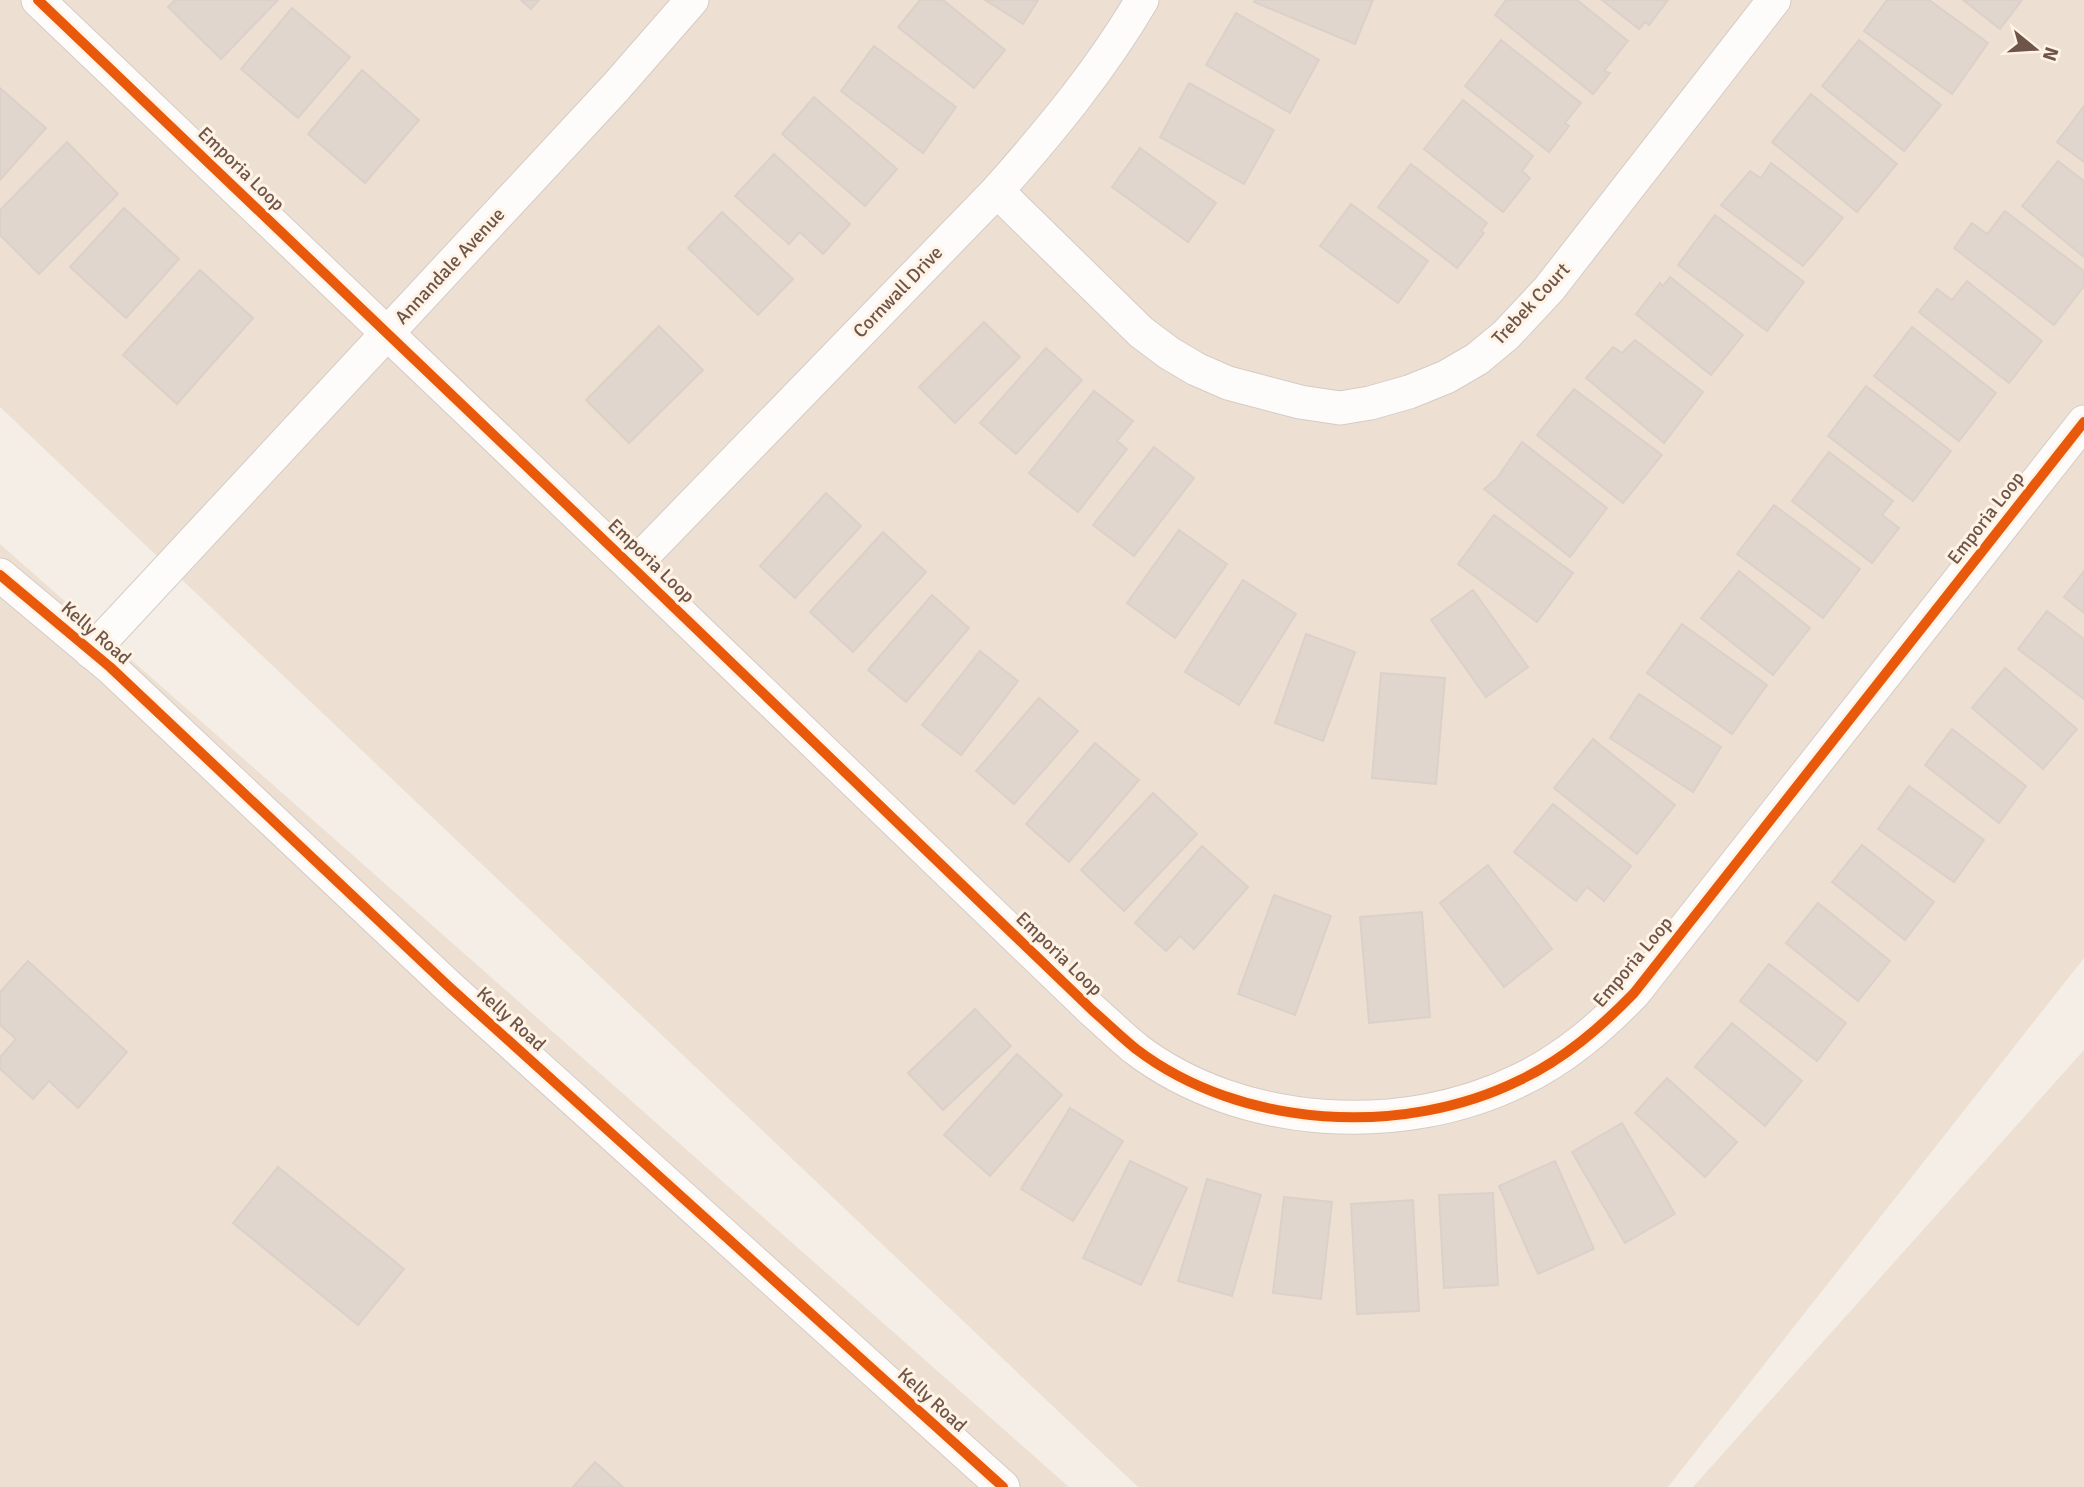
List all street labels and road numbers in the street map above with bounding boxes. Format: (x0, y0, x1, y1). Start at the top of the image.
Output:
street label: Emporia Loop (193, 122, 289, 216)
street label: Annandale Avenue (390, 203, 510, 329)
street label: Cornwall Drive (848, 241, 948, 343)
street label: Trebek Court (1487, 258, 1575, 350)
street label: Emporia Loop (1942, 467, 2030, 569)
street label: Emporia Loop (603, 514, 699, 608)
street label: Kelly Road (56, 596, 136, 670)
street label: Emporia Loop (1011, 907, 1107, 1001)
street label: Emporia Loop (1588, 912, 1678, 1012)
street label: Kelly Road (471, 982, 551, 1056)
street label: Kelly Road (892, 1363, 972, 1437)

